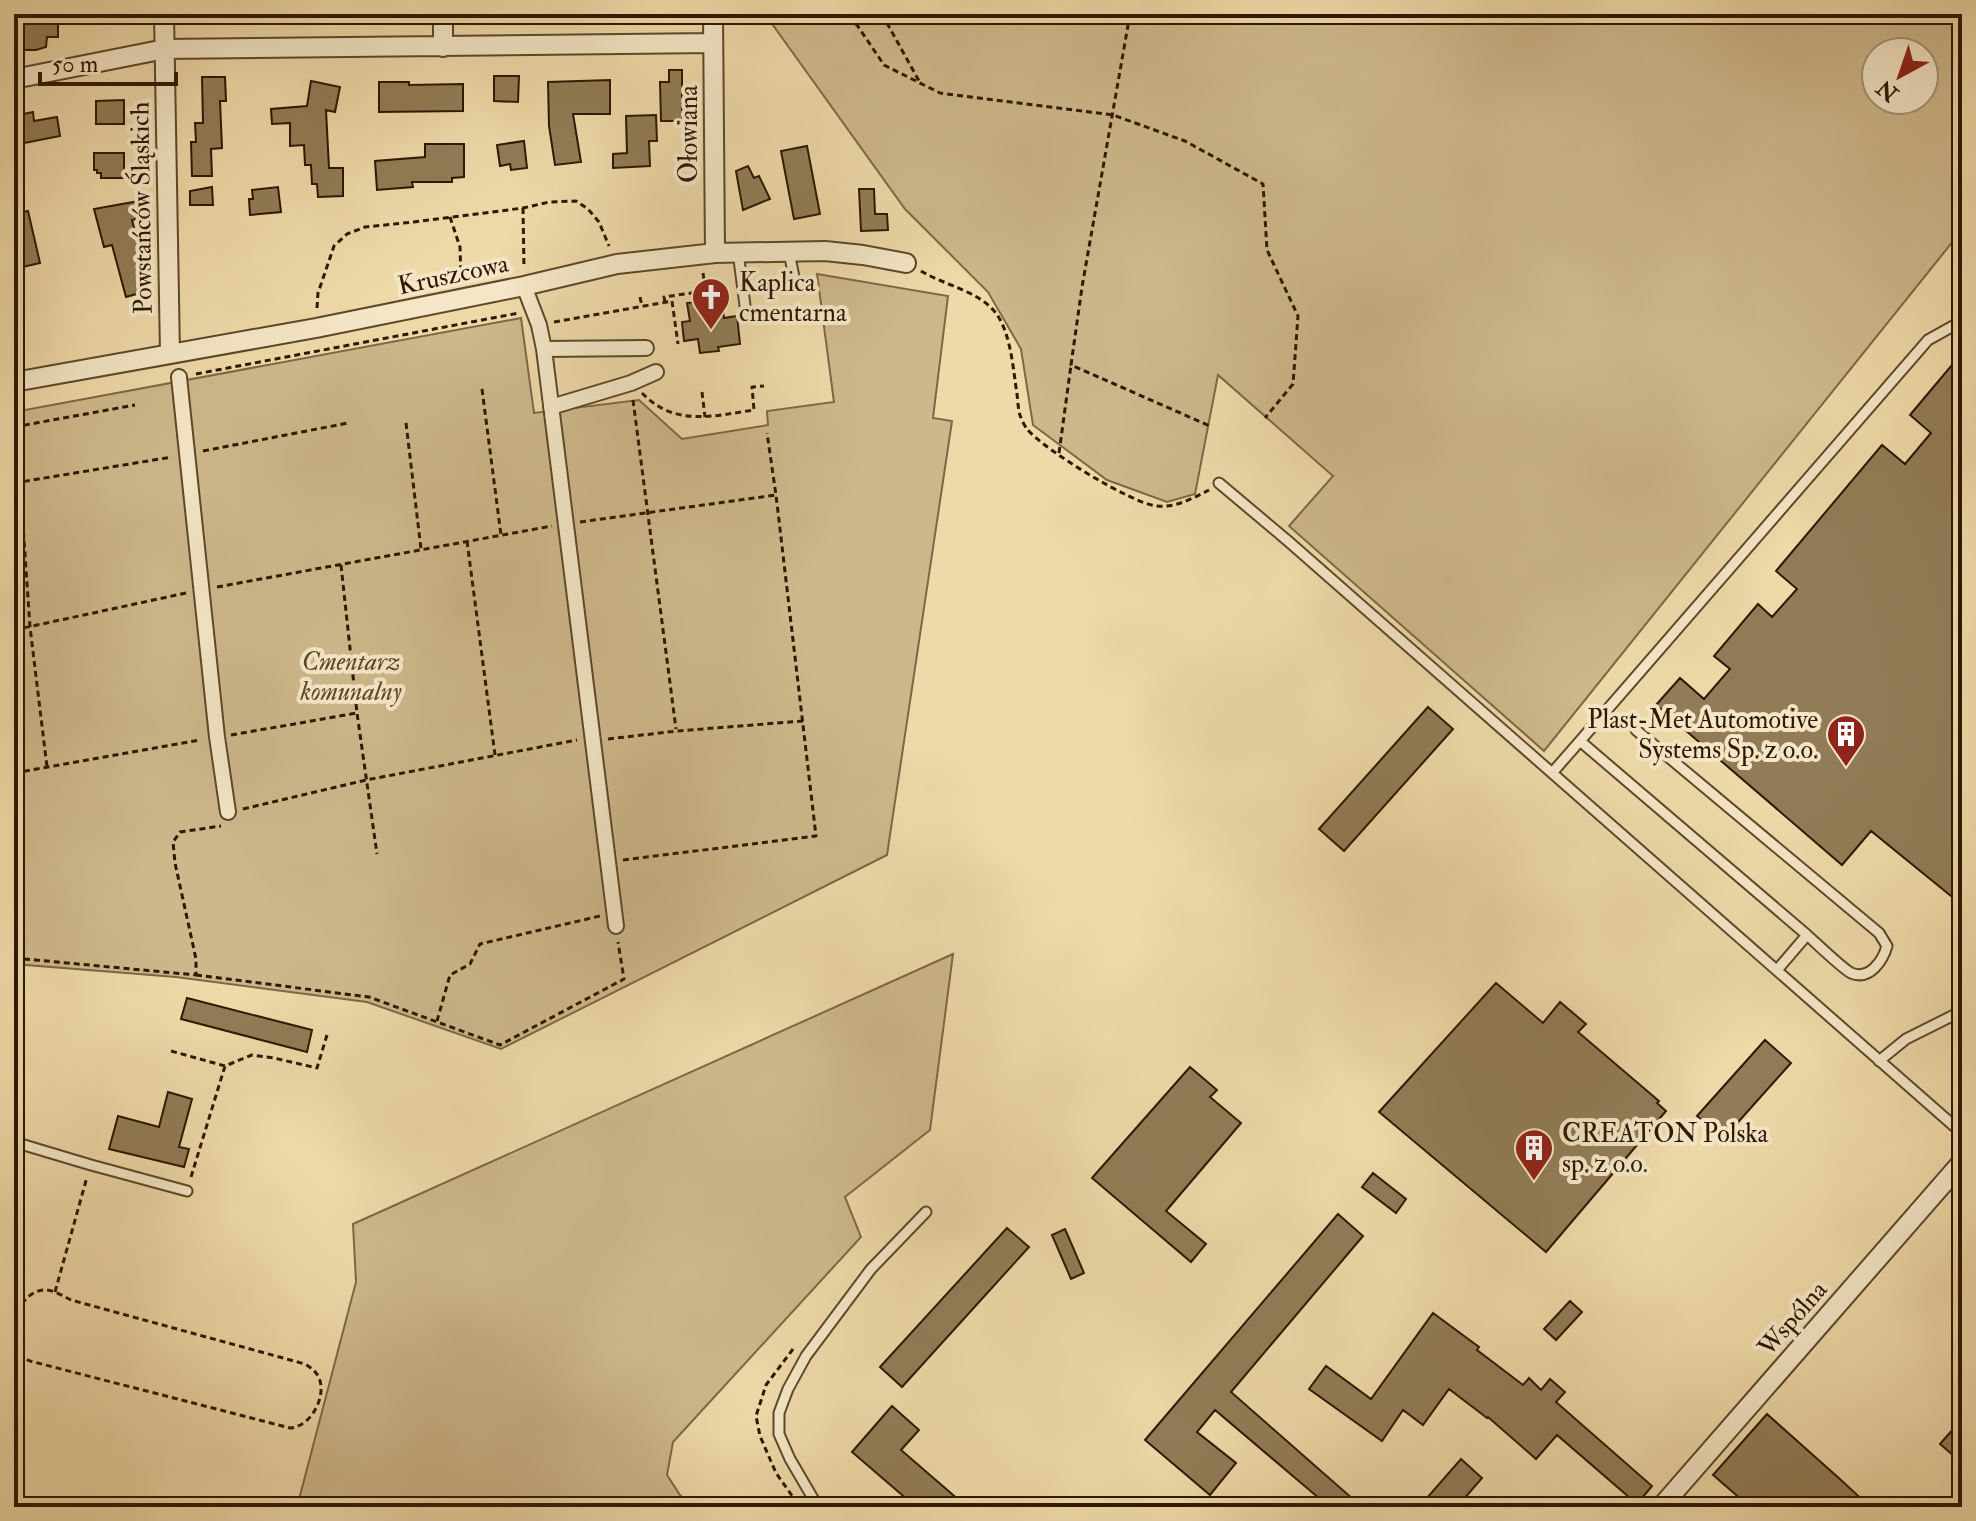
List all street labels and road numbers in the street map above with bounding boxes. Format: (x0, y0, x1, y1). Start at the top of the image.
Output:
street label: Ołowiana (673, 85, 705, 183)
street label: Powstańców Śląskich (122, 101, 160, 315)
street label: Kruszcowa (395, 248, 512, 302)
street label: Wspólna (1751, 1274, 1835, 1364)

